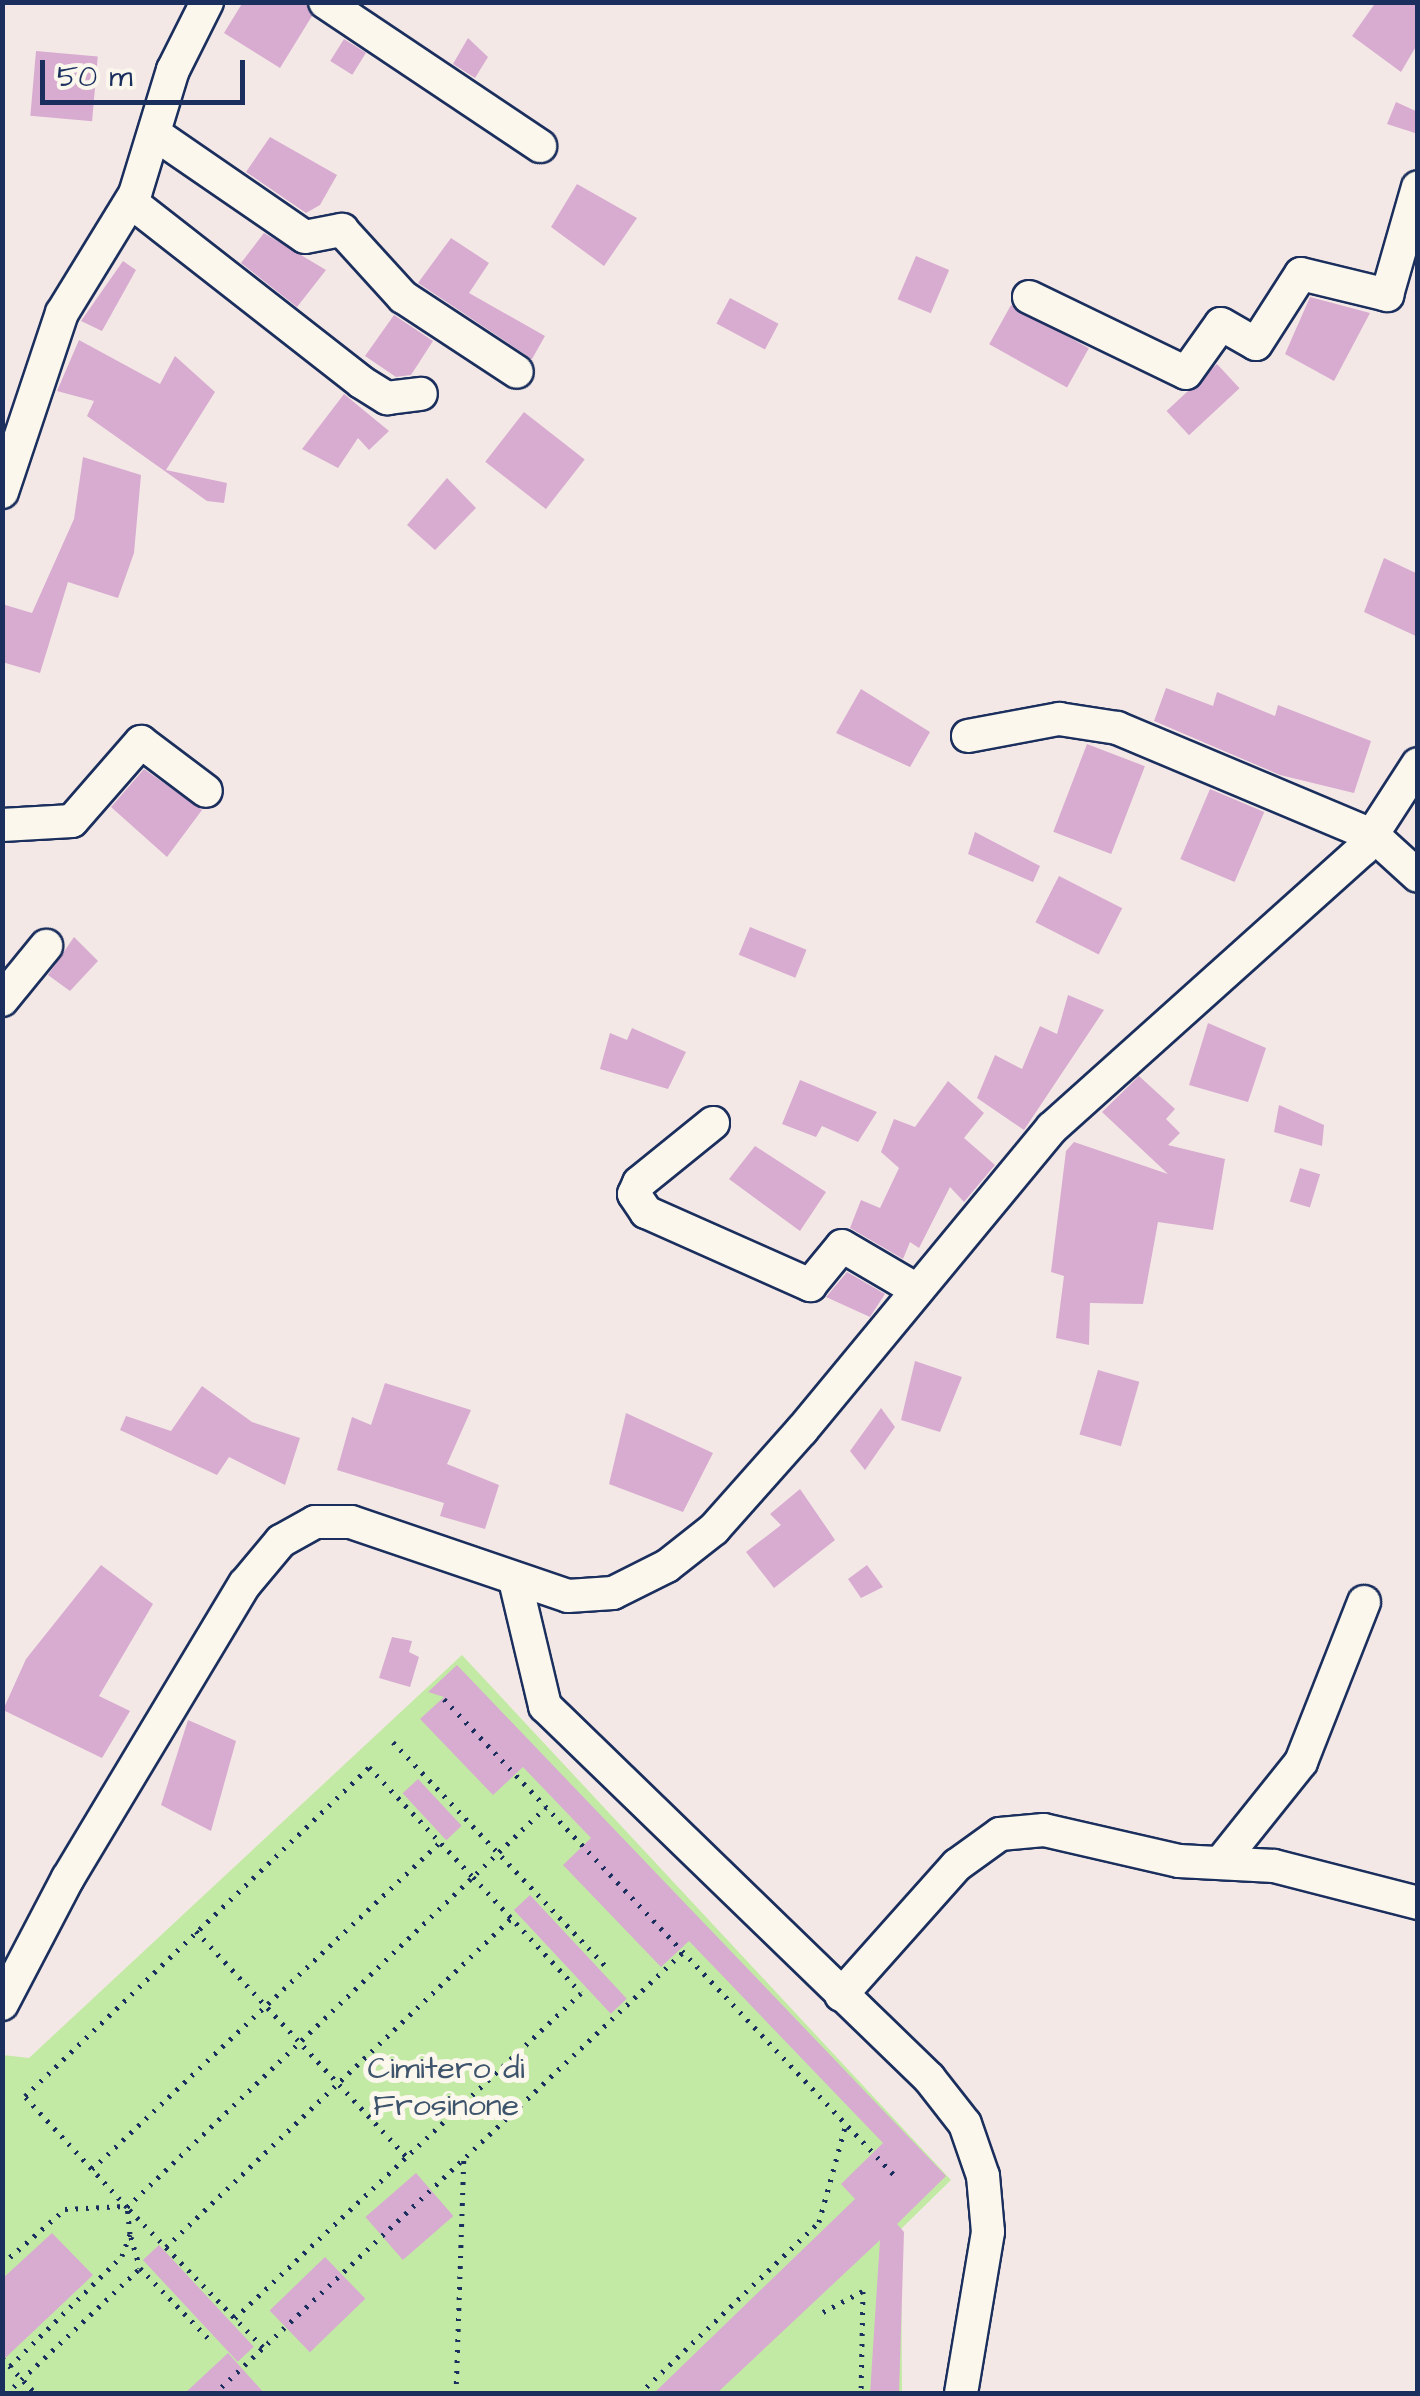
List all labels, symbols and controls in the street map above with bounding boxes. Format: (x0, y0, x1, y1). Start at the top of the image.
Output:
scale bar (45, 40, 250, 102)
text: 50 m (57, 56, 133, 98)
park label: Cimitero di Frosinone (367, 2051, 525, 2126)

